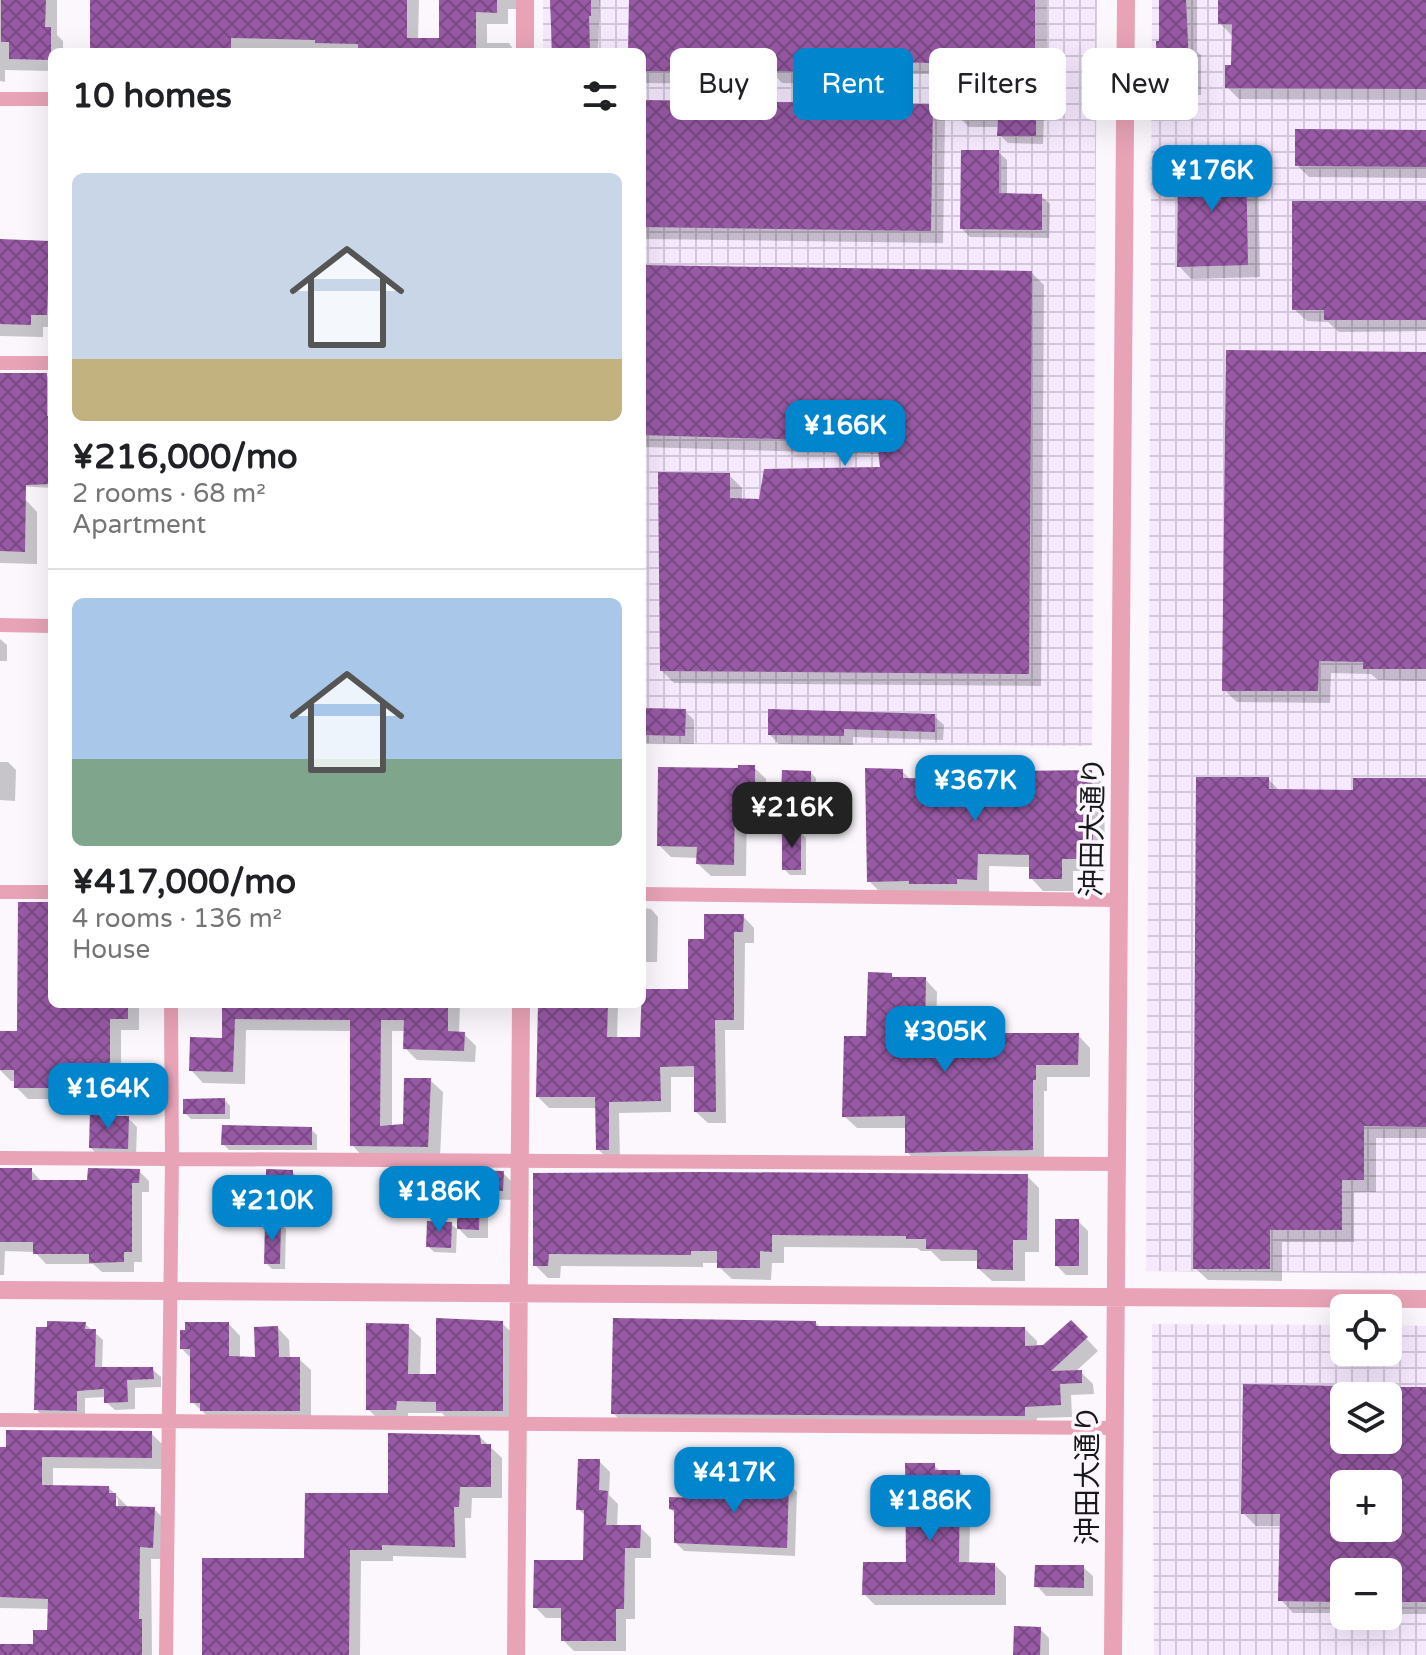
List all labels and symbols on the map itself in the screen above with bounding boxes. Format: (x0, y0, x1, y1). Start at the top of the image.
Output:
pin: ¥176K (1156, 145, 1268, 213)
pin: ¥166K (789, 400, 901, 468)
pin: ¥367K (919, 755, 1031, 823)
street label: 沖田大通り (1075, 757, 1111, 897)
pin: ¥216K (736, 782, 848, 850)
pin: ¥305K (889, 1006, 1001, 1074)
pin: ¥164K (52, 1063, 164, 1131)
pin: ¥186K (383, 1166, 495, 1234)
pin: ¥210K (216, 1175, 328, 1243)
street label: 沖田大通り (1071, 1405, 1105, 1545)
pin: ¥417K (678, 1447, 790, 1515)
pin: ¥186K (874, 1475, 986, 1543)

